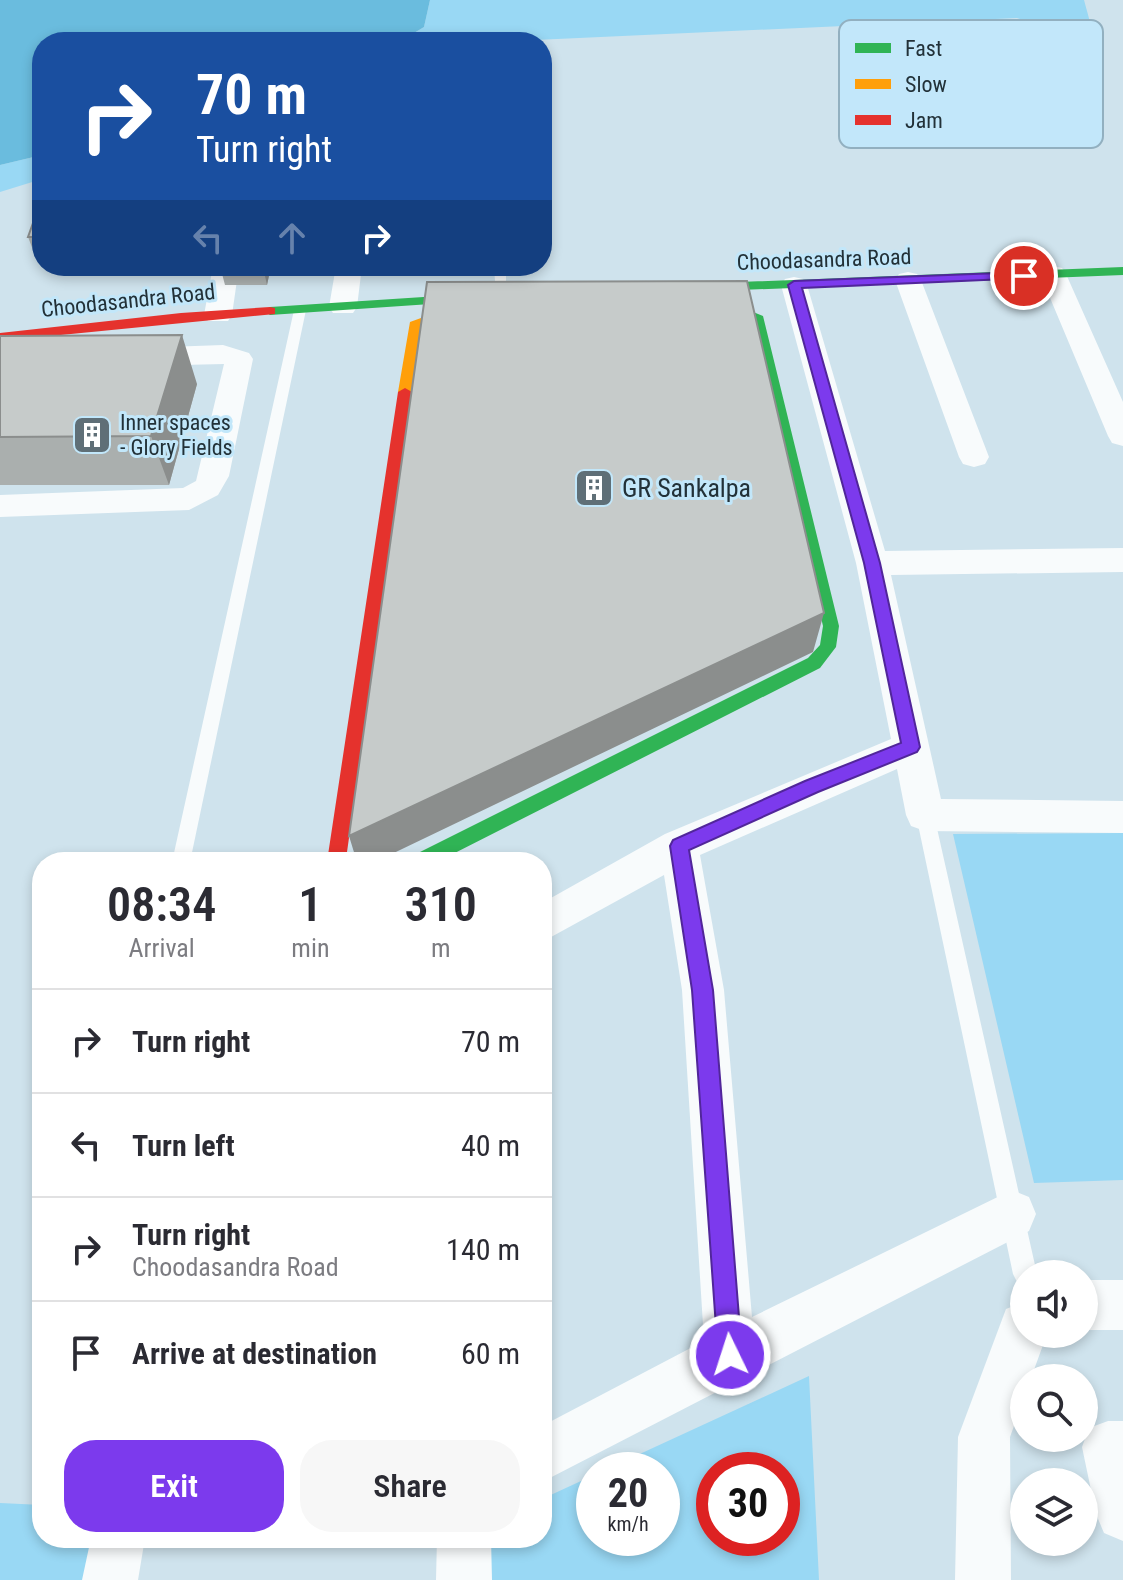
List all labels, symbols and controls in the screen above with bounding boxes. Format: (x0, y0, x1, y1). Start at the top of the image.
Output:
legend (839, 20, 1103, 148)
text: Fast (905, 36, 942, 61)
text: 70 m (196, 62, 307, 128)
icon: right (64, 64, 168, 168)
text: Slow (905, 72, 947, 97)
text: Jam (905, 108, 943, 133)
text: Turn right (196, 129, 332, 171)
icon: left (186, 216, 230, 260)
icon: ahead (270, 216, 314, 260)
icon: right (354, 216, 398, 260)
pin (990, 242, 1058, 310)
street label: Choodasandra Road (736, 244, 912, 275)
icon: arrive (1002, 254, 1046, 298)
street label: Choodasandra Road (40, 279, 216, 322)
place label: Inner spaces - Glory Fields (120, 410, 233, 460)
building icon: Inner spaces - Glory Fields (71, 414, 113, 456)
building icon: GR Sankalpa (573, 467, 615, 509)
place label: GR Sankalpa (622, 473, 751, 503)
text: 08:34 (107, 876, 216, 933)
text: 1 (298, 876, 322, 933)
text: 310 (405, 876, 477, 933)
text: Arrival (129, 933, 195, 963)
text: min (291, 933, 329, 963)
text: m (431, 933, 451, 963)
icon: right (64, 1019, 108, 1063)
text: Turn right (132, 1024, 250, 1059)
text: 70 m (461, 1024, 520, 1059)
icon: left (64, 1123, 108, 1167)
text: Turn left (132, 1128, 235, 1163)
text: 40 m (461, 1128, 520, 1163)
text: Turn right (132, 1217, 250, 1252)
icon: right (64, 1227, 108, 1271)
text: 140 m (446, 1232, 520, 1267)
text: Choodasandra Road (132, 1252, 339, 1282)
map controls (1010, 1260, 1098, 1556)
button: sound (1010, 1260, 1098, 1348)
position arrow (688, 1313, 772, 1397)
icon: arrive (64, 1331, 108, 1375)
text: Arrive at destination (132, 1336, 377, 1371)
text: 60 m (461, 1336, 520, 1371)
button: search (1010, 1364, 1098, 1452)
button: Exit (64, 1440, 284, 1532)
button: Share (300, 1440, 520, 1532)
speed limit sign: 30 (696, 1452, 800, 1556)
button: layers (1010, 1468, 1098, 1556)
text: 20 (608, 1470, 648, 1517)
text: km/h (607, 1512, 649, 1536)

